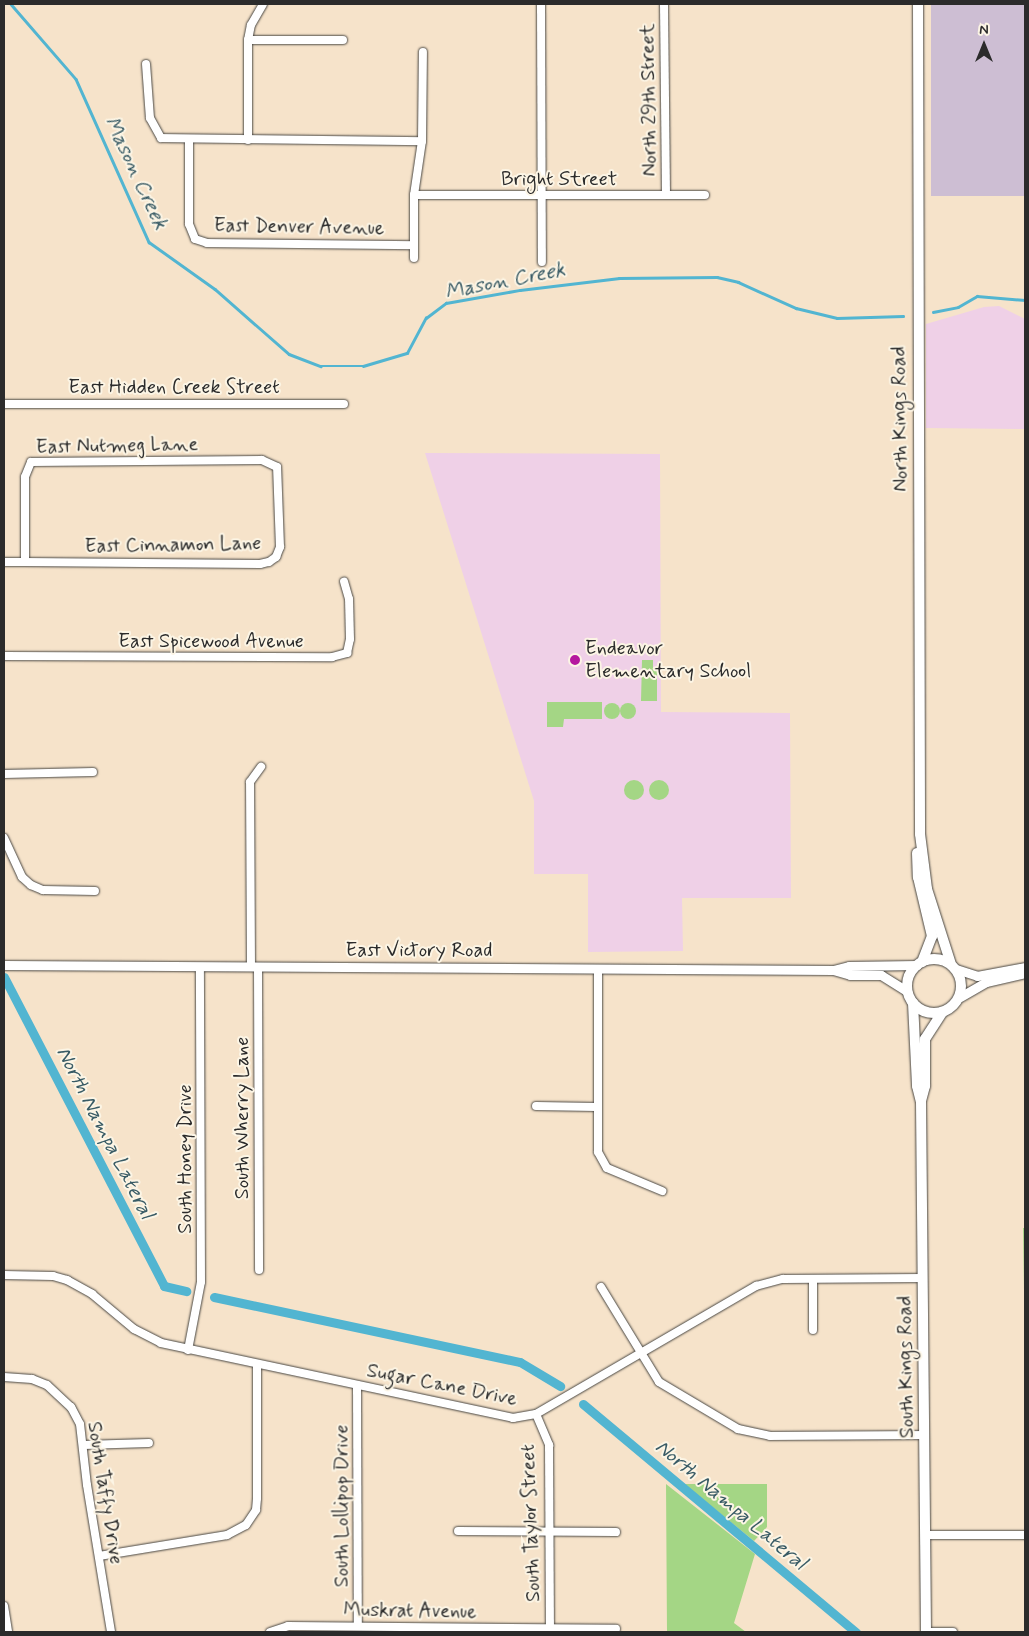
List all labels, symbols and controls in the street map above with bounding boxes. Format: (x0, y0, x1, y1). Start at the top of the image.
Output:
north arrow (959, 20, 1009, 70)
text: N (979, 21, 989, 39)
street label: North 29th Street (636, 23, 662, 177)
water label: Mason Creek (99, 112, 173, 234)
street label: Bright Street (501, 167, 617, 191)
street label: East Denver Avenue (215, 214, 383, 240)
water label: Mason Creek (443, 257, 567, 305)
street label: North Kings Road (887, 346, 913, 492)
street label: East Hidden Creek Street (66, 375, 282, 399)
street label: East Nutmeg Lane (38, 433, 196, 459)
street label: East Cinnamon Lane (84, 531, 262, 559)
street label: East Spicewood Avenue (116, 629, 306, 653)
place label: Endeavor Elementary School (585, 636, 751, 683)
marker: Endeavor Elementary School (569, 654, 581, 666)
street label: East Victory Road (346, 938, 492, 962)
street label: South Wherry Lane (230, 1036, 254, 1200)
water label: North Nampa Lateral (51, 1043, 159, 1223)
street label: South Honey Drive (173, 1084, 197, 1234)
street label: South Kings Road (893, 1295, 919, 1439)
street label: Sugar Cane Drive (367, 1359, 517, 1411)
street label: South Taffy Drive (82, 1420, 128, 1566)
street label: South Lollipop Drive (330, 1426, 354, 1586)
water label: North Nampa Lateral (650, 1434, 812, 1576)
street label: South Taylor Street (516, 1442, 546, 1604)
street label: Muskrat Avenue (341, 1598, 479, 1624)

